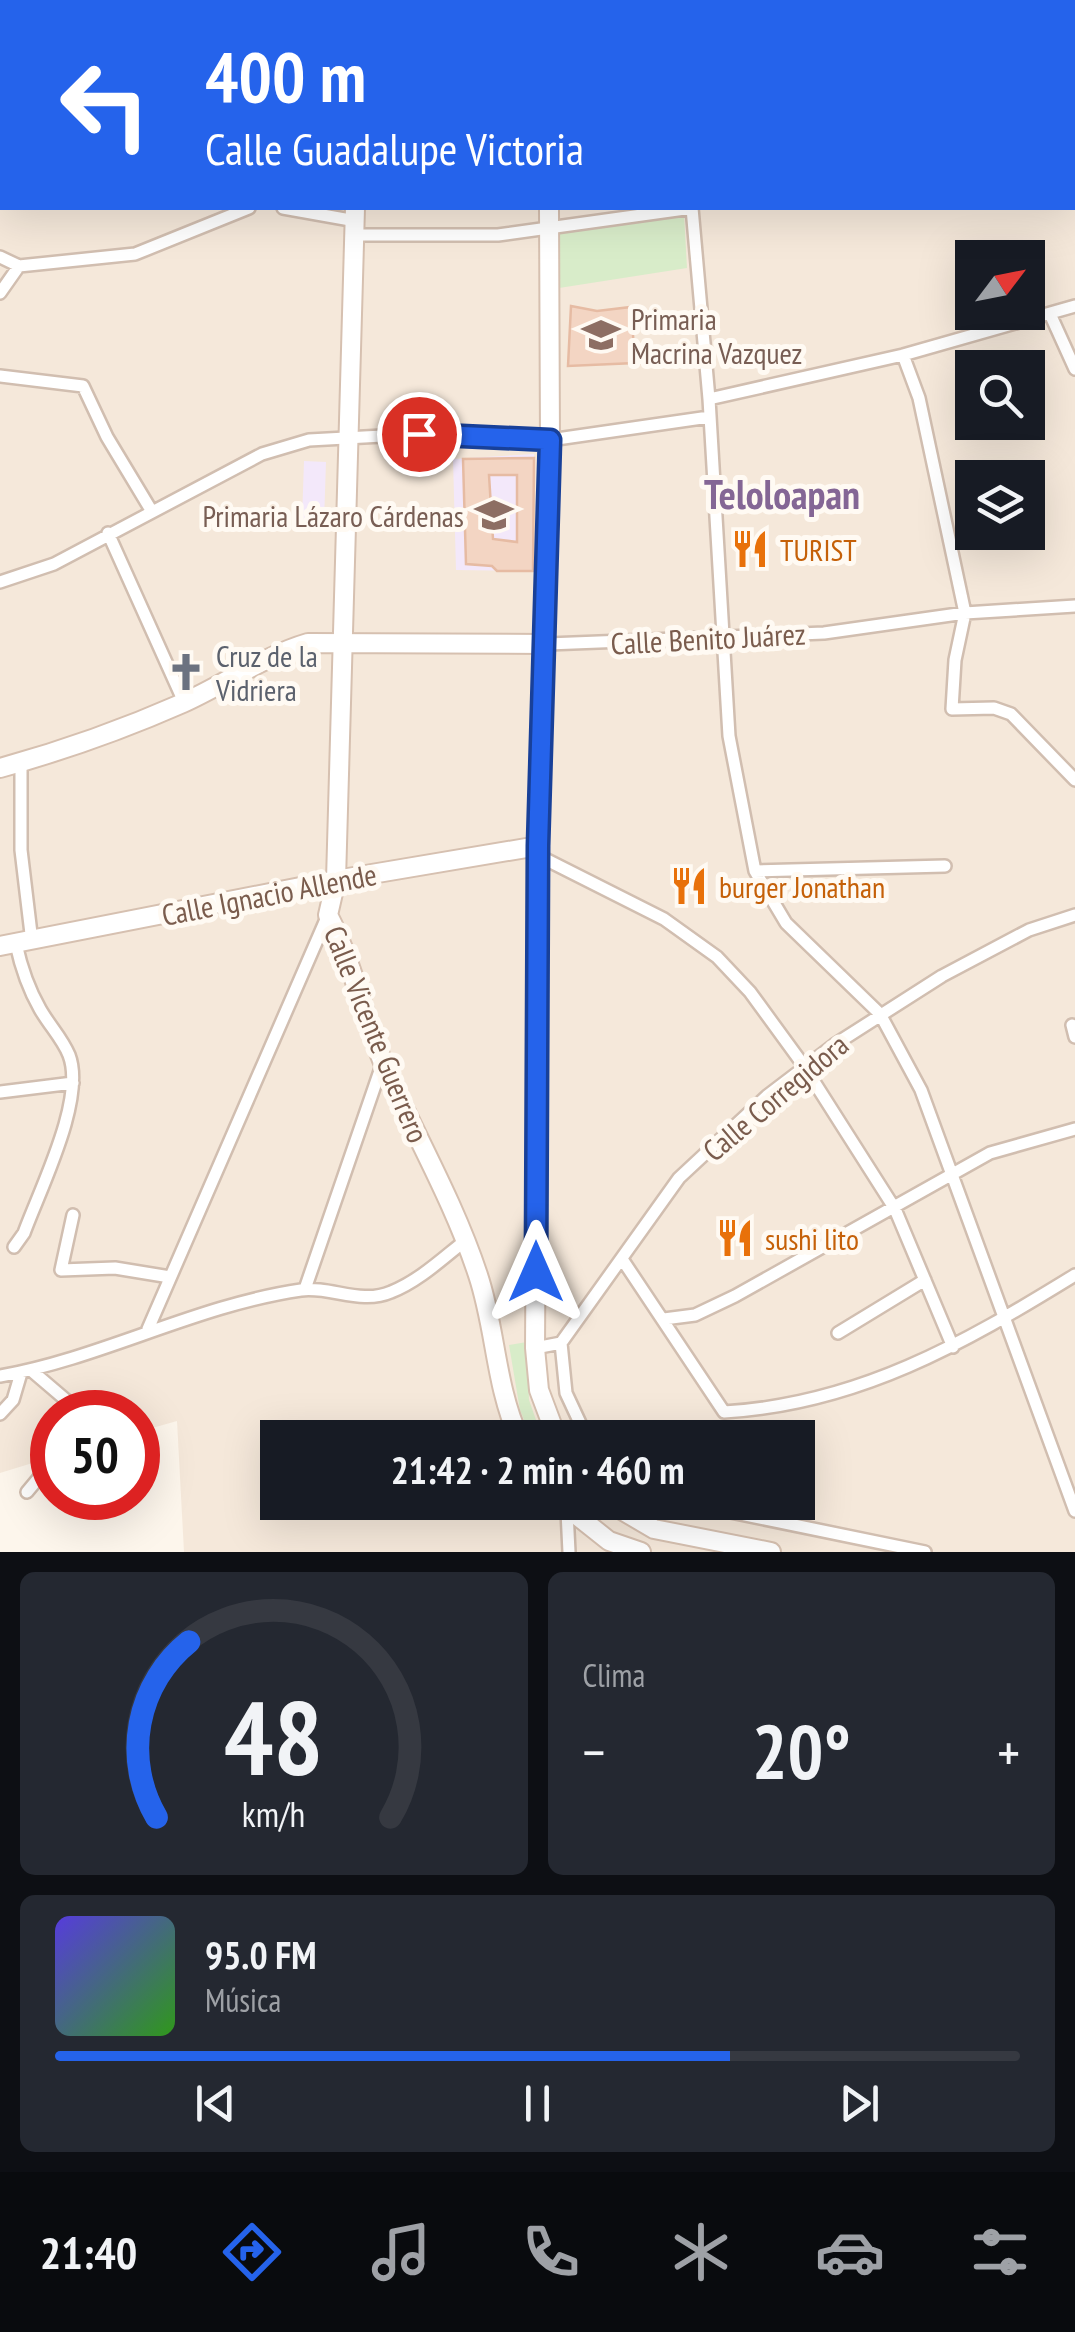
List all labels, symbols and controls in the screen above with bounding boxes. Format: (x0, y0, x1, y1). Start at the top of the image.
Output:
text: 400 m (205, 31, 366, 121)
icon: left (40, 40, 170, 170)
text: Calle Guadalupe Victoria (205, 119, 584, 177)
north arrow (955, 240, 1045, 330)
map controls (955, 240, 1045, 550)
place label: Primaria Macrina Vazquez (631, 299, 802, 372)
school or university icon: Primaria Macrina Vazquez (580, 314, 622, 356)
button: search (955, 350, 1045, 440)
pin (377, 392, 462, 477)
icon: arrive (392, 407, 447, 462)
button: layers (955, 460, 1045, 550)
district label: Teloloapan (704, 468, 860, 520)
school or university icon: Primaria Lázaro Cárdenas (473, 494, 515, 536)
place label: Primaria Lázaro Cárdenas (202, 496, 464, 535)
restaurant icon: TURIST (729, 528, 771, 570)
place label: TURIST (780, 530, 857, 569)
street label: Calle Benito Juárez (610, 613, 806, 663)
place label: Cruz de la Vidriera (215, 636, 318, 709)
church icon: Cruz de la Vidriera (165, 651, 207, 693)
street label: Calle Ignacio Allende (158, 854, 380, 934)
restaurant icon: burger Jonathan (668, 865, 710, 907)
place label: burger Jonathan (719, 867, 885, 906)
street label: Calle Vicente Guerrero (316, 920, 438, 1148)
street label: Calle Corregidora (694, 1025, 856, 1169)
restaurant icon: sushi lito (714, 1217, 756, 1259)
place label: sushi lito (765, 1219, 859, 1258)
position arrow (484, 1220, 588, 1324)
speed limit sign: 50 (30, 1390, 160, 1520)
text: 21:42 · 2 min · 460 m (391, 1445, 684, 1494)
text: Clima (583, 1654, 645, 1696)
text: 48 (224, 1669, 323, 1804)
text: 20° (752, 1703, 851, 1800)
text: − (583, 1716, 605, 1787)
text: + (997, 1716, 1020, 1787)
text: km/h (242, 1791, 305, 1837)
text: 95.0 FM (205, 1930, 317, 1979)
text: Música (205, 1979, 281, 2021)
icon: previous (188, 2076, 243, 2131)
icon: pause (510, 2076, 565, 2131)
icon: next (832, 2076, 887, 2131)
icon: directions (217, 2217, 287, 2287)
icon: music (366, 2217, 436, 2287)
icon: phone (516, 2217, 586, 2287)
icon: climate (666, 2217, 736, 2287)
icon: car (815, 2217, 885, 2287)
icon: filters (965, 2217, 1035, 2287)
text: 21:40 (40, 2223, 137, 2281)

